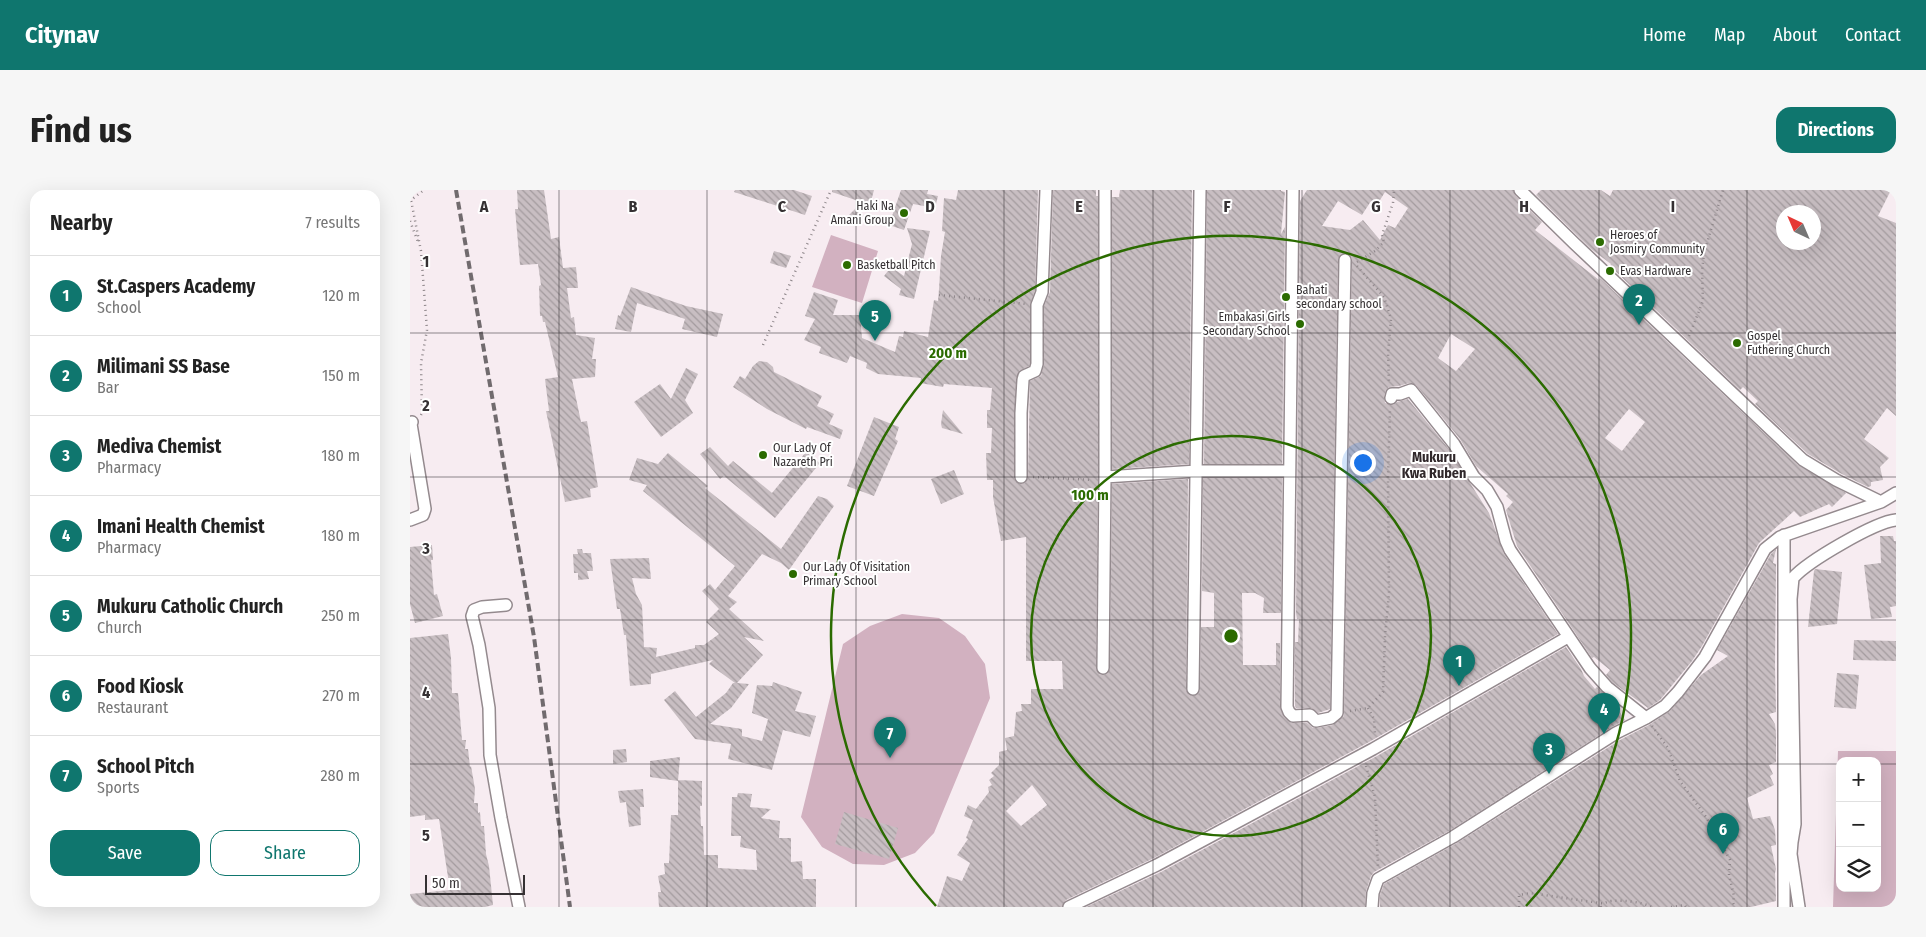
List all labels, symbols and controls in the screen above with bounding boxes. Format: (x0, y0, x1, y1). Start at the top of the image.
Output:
text: Citynav (25, 21, 99, 49)
text: Home (1643, 24, 1686, 46)
text: Map (1714, 24, 1745, 46)
text: About (1773, 24, 1817, 46)
text: Contact (1845, 24, 1901, 46)
button: Directions (1776, 107, 1896, 153)
text: Find us (30, 109, 132, 151)
text: A (479, 197, 489, 216)
text: B (629, 197, 638, 216)
text: C (778, 197, 787, 216)
text: D (925, 197, 935, 216)
text: E (1075, 197, 1083, 216)
text: F (1223, 197, 1231, 216)
text: G (1371, 197, 1381, 216)
text: H (1519, 197, 1529, 216)
text: I (1671, 197, 1675, 216)
place label: Haki Na Amani Group (831, 199, 894, 227)
north arrow (1776, 205, 1821, 250)
marker: Haki Na Amani Group (898, 207, 910, 219)
text: Nearby (50, 210, 112, 236)
text: 7 results (305, 213, 360, 232)
place label: Heroes of Josmiry Community (1610, 228, 1705, 256)
marker: Heroes of Josmiry Community (1594, 236, 1606, 248)
text: 1 (423, 252, 429, 271)
place label: Basketball Pitch (857, 258, 936, 272)
marker: Basketball Pitch (841, 259, 853, 271)
place label: Evas Hardware (1620, 264, 1691, 278)
marker: Evas Hardware (1604, 265, 1616, 277)
text: St.Caspers Academy (97, 275, 255, 298)
place label: Bahati secondary school (1296, 283, 1382, 311)
pin: 2 (1623, 284, 1655, 325)
text: 1 (63, 286, 69, 305)
text: 120 m (322, 286, 360, 305)
marker: Bahati secondary school (1280, 291, 1292, 303)
text: School (97, 298, 141, 317)
pin: 5 (859, 300, 891, 341)
place label: Embakasi Girls Secondary School (1203, 310, 1290, 338)
marker: Embakasi Girls Secondary School (1294, 318, 1306, 330)
place label: Gospel Futhering Church (1747, 329, 1830, 357)
marker: Gospel Futhering Church (1731, 337, 1743, 349)
text: 200 m (928, 344, 967, 362)
text: Milimani SS Base (97, 355, 230, 378)
text: 2 (62, 366, 70, 385)
text: 150 m (322, 366, 360, 385)
text: Bar (97, 378, 119, 397)
text: 2 (421, 396, 430, 415)
text: Mediva Chemist (97, 435, 221, 458)
place label: Our Lady Of Nazareth Pri (773, 441, 833, 469)
text: 3 (62, 446, 70, 465)
text: 180 m (321, 446, 360, 465)
marker: Our Lady Of Nazareth Pri (757, 449, 769, 461)
district label: Mukuru Kwa Ruben (1402, 449, 1466, 482)
your location (1350, 450, 1376, 476)
text: Pharmacy (97, 458, 161, 477)
text: 100 m (1071, 486, 1109, 504)
text: Imani Health Chemist (97, 515, 265, 538)
text: 4 (62, 526, 70, 545)
text: 180 m (321, 526, 360, 545)
text: Pharmacy (97, 538, 161, 557)
text: 3 (421, 539, 430, 558)
place label: Our Lady Of Visitation Primary School (803, 560, 910, 588)
marker: Our Lady Of Visitation Primary School (787, 568, 799, 580)
text: Mukuru Catholic Church (97, 595, 283, 618)
text: 5 (62, 606, 70, 625)
text: 250 m (321, 606, 360, 625)
text: Church (97, 618, 142, 637)
centre of rings (1222, 627, 1240, 645)
pin: 1 (1443, 645, 1475, 686)
text: Food Kiosk (97, 675, 183, 698)
text: 4 (422, 683, 430, 702)
text: 6 (62, 686, 70, 705)
text: 270 m (322, 686, 360, 705)
pin: 4 (1588, 693, 1620, 734)
text: Restaurant (97, 698, 168, 717)
pin: 7 (874, 717, 906, 758)
pin: 3 (1533, 733, 1565, 774)
text: School Pitch (97, 755, 194, 778)
map controls (1836, 757, 1881, 892)
button: + (1836, 757, 1881, 802)
text: 7 (63, 766, 69, 785)
text: 280 m (321, 766, 360, 785)
text: Sports (97, 778, 140, 797)
button: − (1836, 802, 1881, 847)
pin: 6 (1707, 813, 1739, 854)
text: 5 (422, 826, 430, 845)
button: Save (50, 830, 200, 876)
button: Share (210, 830, 360, 876)
button: layers (1836, 847, 1881, 892)
scale bar (425, 872, 525, 895)
text: 50 m (432, 875, 460, 892)

